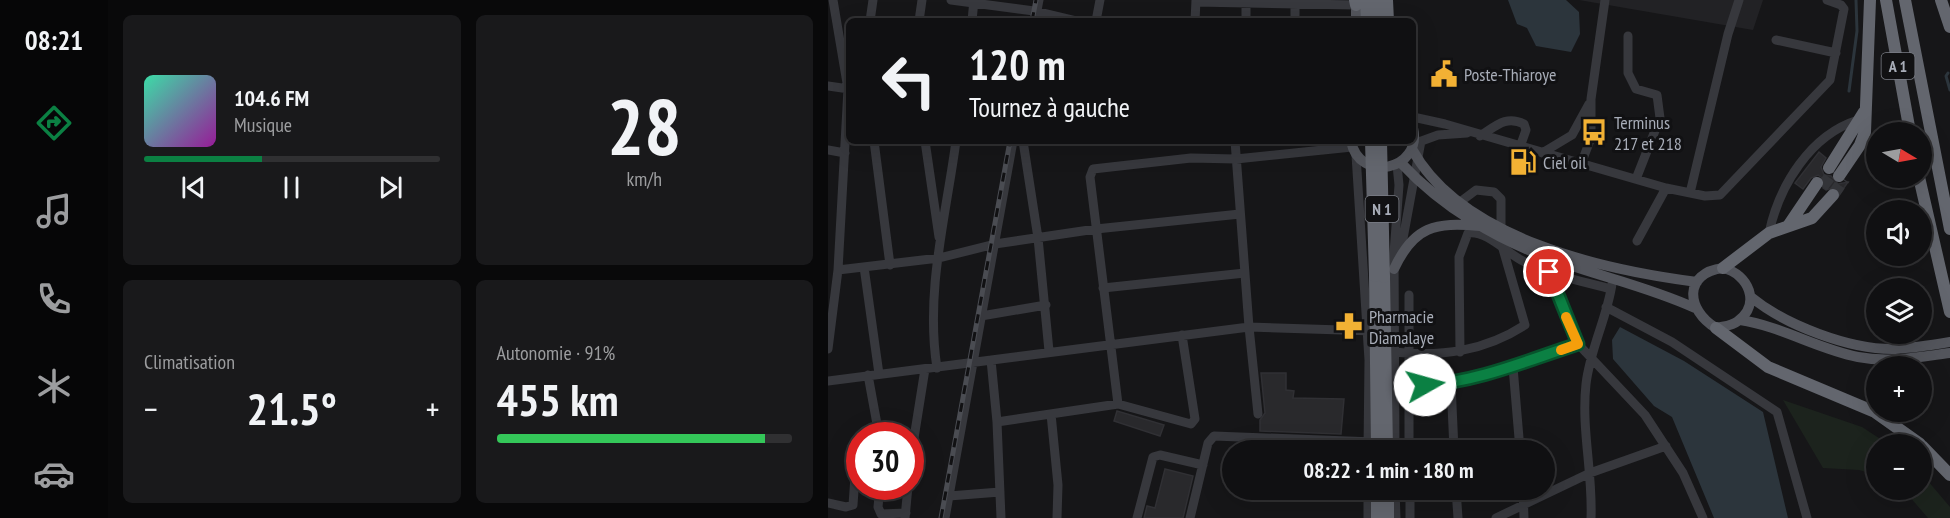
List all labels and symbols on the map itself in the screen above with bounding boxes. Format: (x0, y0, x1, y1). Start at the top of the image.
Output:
road number: A 1 (1882, 53, 1914, 79)
public building icon: Poste-Thiaroye (1429, 59, 1459, 89)
place label: Poste-Thiaroye (1464, 63, 1556, 86)
place label: Terminus 217 et 218 (1614, 111, 1682, 155)
bus stop icon: Terminus 217 et 218 (1579, 117, 1609, 147)
north arrow (1866, 122, 1932, 188)
fuel station icon: Ciel oil (1508, 147, 1538, 177)
place label: Ciel oil (1543, 151, 1587, 174)
road number: N 1 (1366, 196, 1398, 222)
pin (1523, 246, 1574, 297)
place label: Pharmacie Diamalaye (1369, 305, 1434, 349)
pharmacy icon: Pharmacie Diamalaye (1334, 311, 1364, 341)
position arrow (1393, 353, 1457, 417)
speed limit sign: 30 (846, 422, 924, 500)

